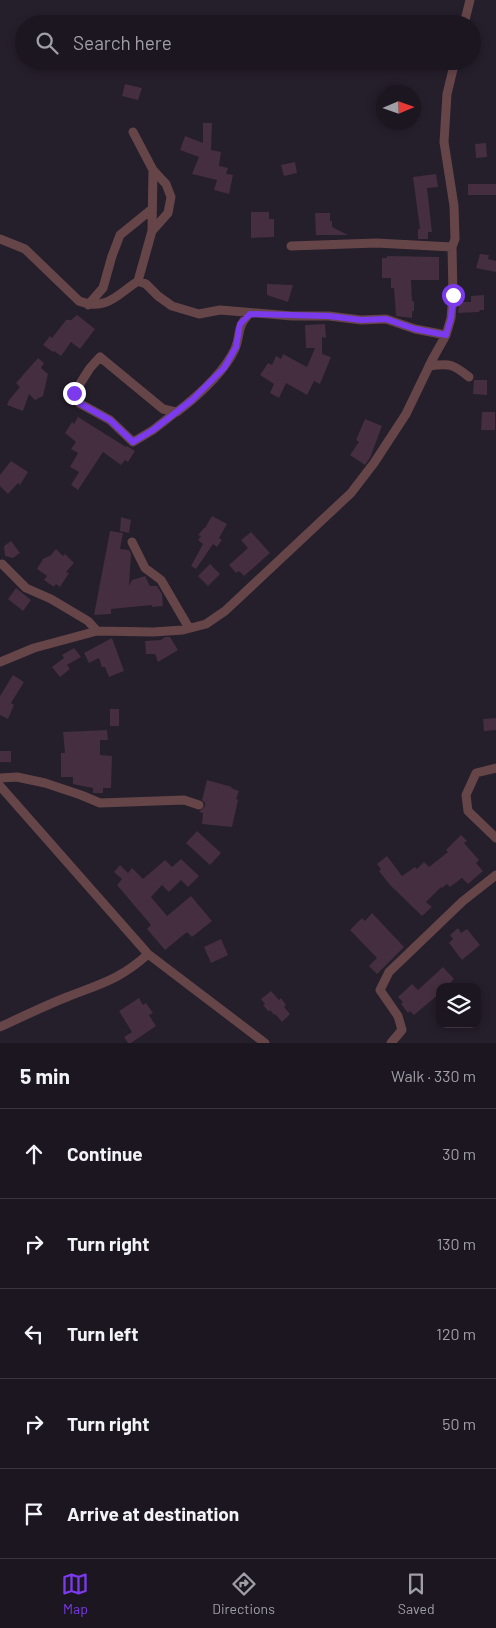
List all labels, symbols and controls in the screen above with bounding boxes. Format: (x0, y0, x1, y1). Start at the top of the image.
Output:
search box (15, 15, 481, 70)
icon: search (33, 29, 61, 57)
text: Search here (73, 31, 172, 54)
north arrow (376, 85, 421, 130)
route start (442, 284, 465, 307)
route end (63, 382, 86, 405)
map controls (436, 983, 481, 1028)
button: layers (436, 983, 481, 1028)
text: 5 min (20, 1063, 70, 1088)
text: Walk · 330 m (391, 1066, 476, 1085)
icon: ahead (20, 1140, 48, 1168)
text: Continue (67, 1142, 143, 1165)
text: 30 m (442, 1144, 476, 1163)
icon: right (20, 1230, 48, 1258)
text: Turn right (67, 1232, 149, 1255)
text: 130 m (437, 1234, 476, 1253)
icon: left (20, 1320, 48, 1348)
text: Turn left (67, 1322, 138, 1345)
text: 120 m (436, 1324, 476, 1343)
icon: right (20, 1410, 48, 1438)
text: Turn right (67, 1412, 149, 1435)
text: 50 m (442, 1414, 476, 1433)
icon: arrive (20, 1500, 48, 1528)
text: Arrive at destination (67, 1502, 239, 1525)
tab: Map (61, 1570, 89, 1617)
tab: Directions (212, 1570, 275, 1617)
tab: Saved (398, 1570, 435, 1617)

